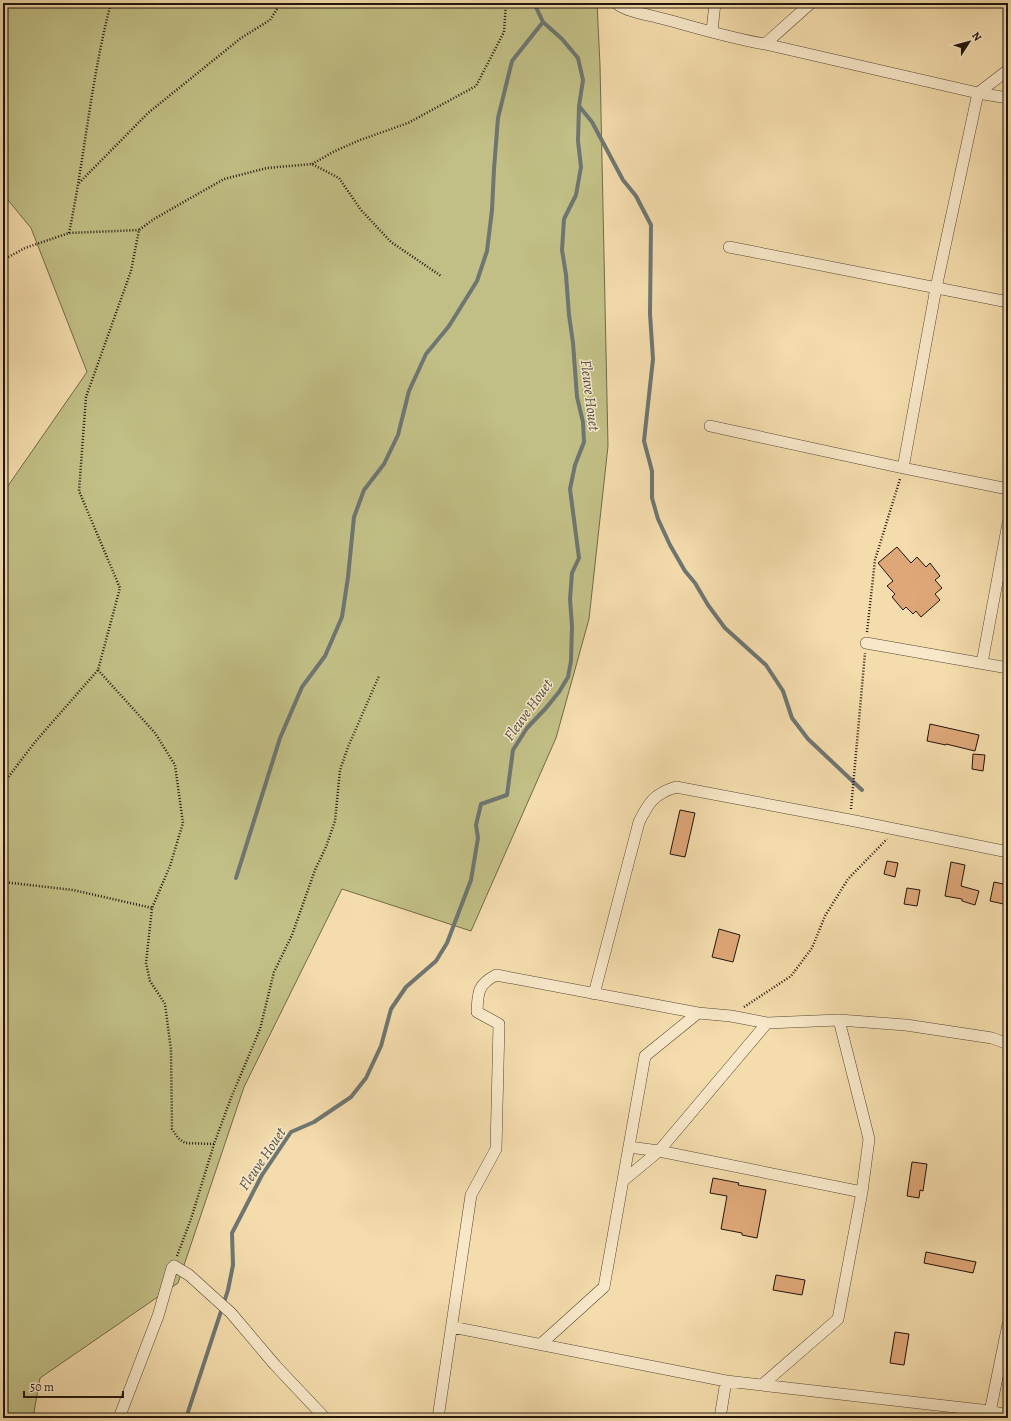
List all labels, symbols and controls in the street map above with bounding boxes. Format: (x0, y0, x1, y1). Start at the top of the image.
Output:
north arrow (949, 22, 989, 62)
text: N (968, 29, 985, 44)
water label: Fleuve Houet (576, 358, 604, 432)
water label: Fleuve Houet (499, 675, 557, 745)
water label: Fleuve Houet (234, 1123, 291, 1194)
scale bar (24, 1373, 123, 1399)
text: 50 m (30, 1379, 54, 1395)

